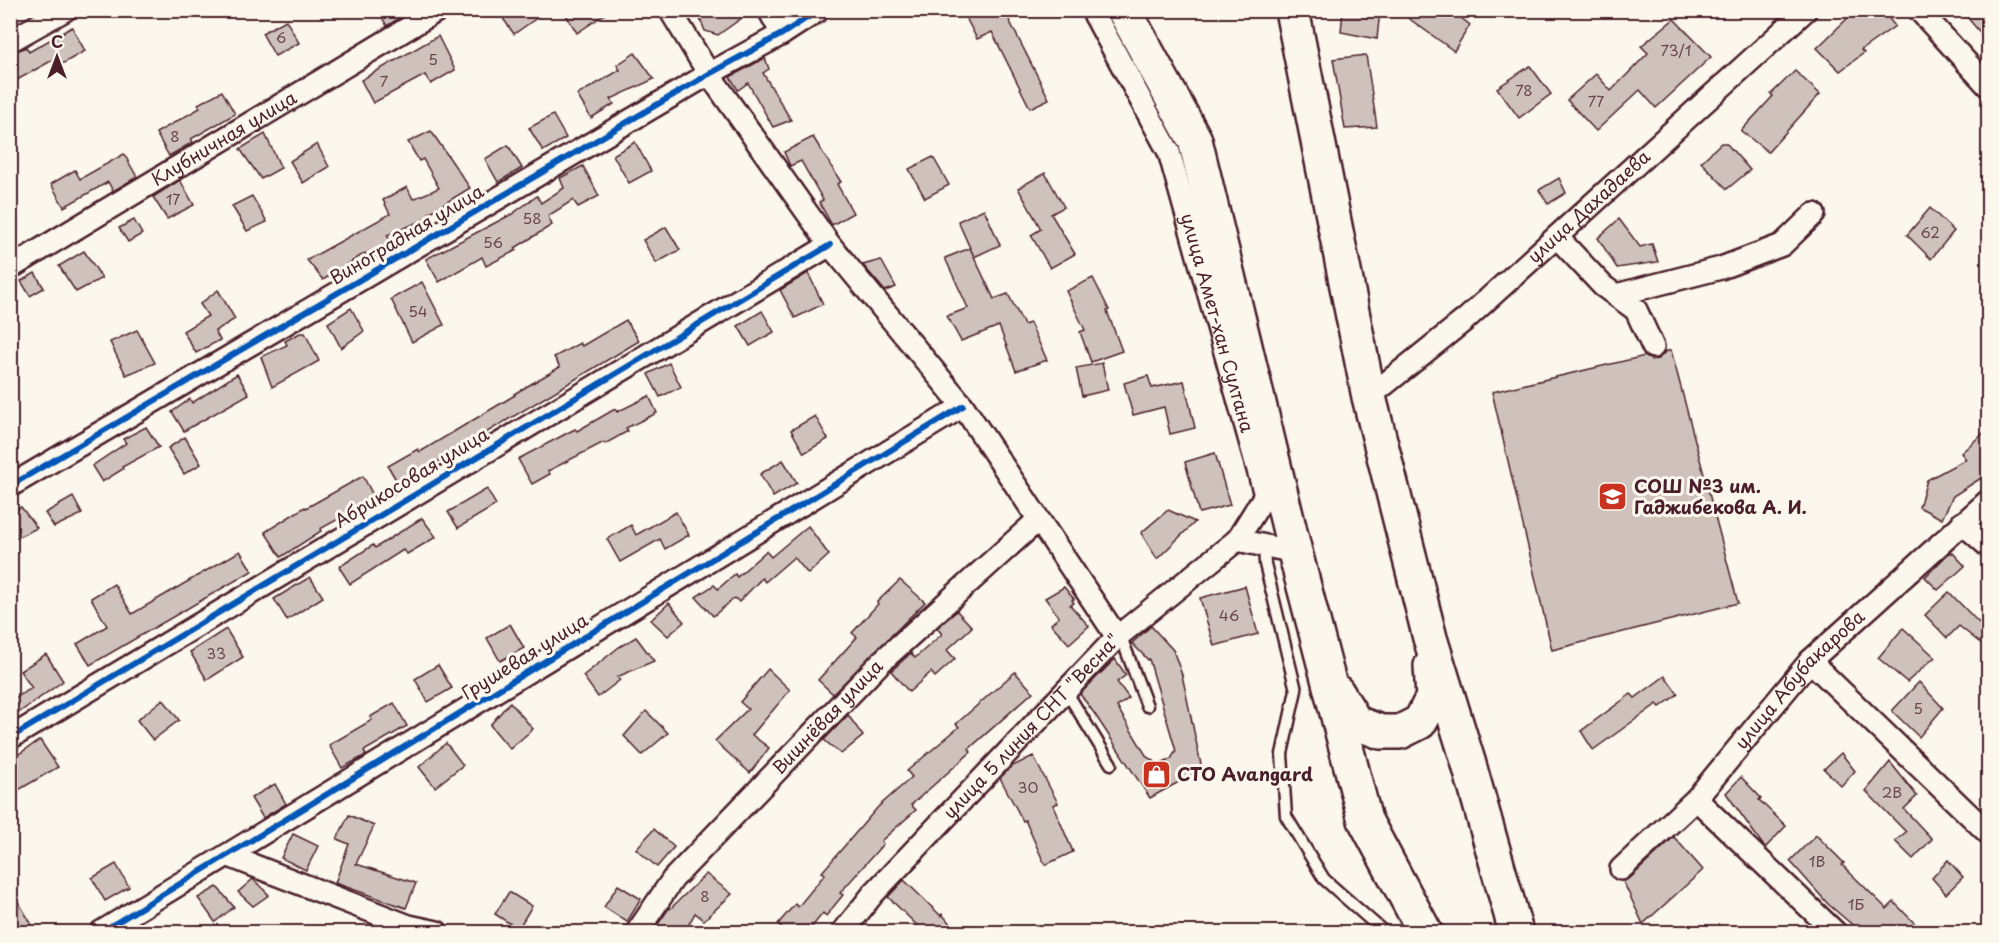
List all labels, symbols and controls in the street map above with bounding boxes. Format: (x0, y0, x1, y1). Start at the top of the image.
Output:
house number: 6 (276, 25, 286, 48)
north arrow (27, 27, 87, 87)
text: С (51, 29, 63, 53)
house number: 73/1 (1661, 38, 1691, 61)
house number: 5 (428, 47, 438, 70)
house number: 7 (380, 69, 389, 92)
house number: 78 (1515, 78, 1533, 101)
street label: Клубничная улица (145, 83, 302, 192)
house number: 77 (1588, 89, 1604, 112)
house number: 8 (170, 124, 180, 147)
street label: улица Дахадаева (1521, 142, 1656, 269)
street label: Виноградная улица (324, 177, 489, 290)
house number: 17 (166, 187, 180, 210)
house number: 58 (522, 206, 542, 229)
street label: улица Амет-хан Султана (1175, 210, 1262, 436)
house number: 62 (1920, 220, 1940, 243)
house number: 56 (483, 230, 503, 253)
house number: 54 (408, 299, 428, 322)
street label: Абрикосовая улица (329, 419, 494, 534)
place label: СОШ №3 им. Гаджибекова А. И. (1634, 472, 1807, 520)
school or university icon: СОШ №3 им. Гаджибекова А. И. (1597, 481, 1629, 513)
street label: улица Абубакарова (1728, 602, 1871, 754)
house number: 46 (1219, 603, 1239, 626)
street label: Грушевая улица (456, 605, 593, 706)
street label: улица 5 линия СНТ "Весна" (936, 627, 1125, 825)
house number: 33 (206, 641, 226, 664)
street label: Вишнёвая улица (765, 652, 889, 780)
house number: 5 (1913, 696, 1923, 719)
shop icon: СТО Avangard (1140, 759, 1172, 791)
place label: СТО Avangard (1177, 760, 1313, 787)
house number: 30 (1018, 775, 1038, 798)
house number: 2В (1882, 780, 1902, 803)
house number: 1В (1809, 849, 1825, 872)
house number: 8 (700, 884, 710, 907)
house number: 1Б (1848, 892, 1864, 915)

